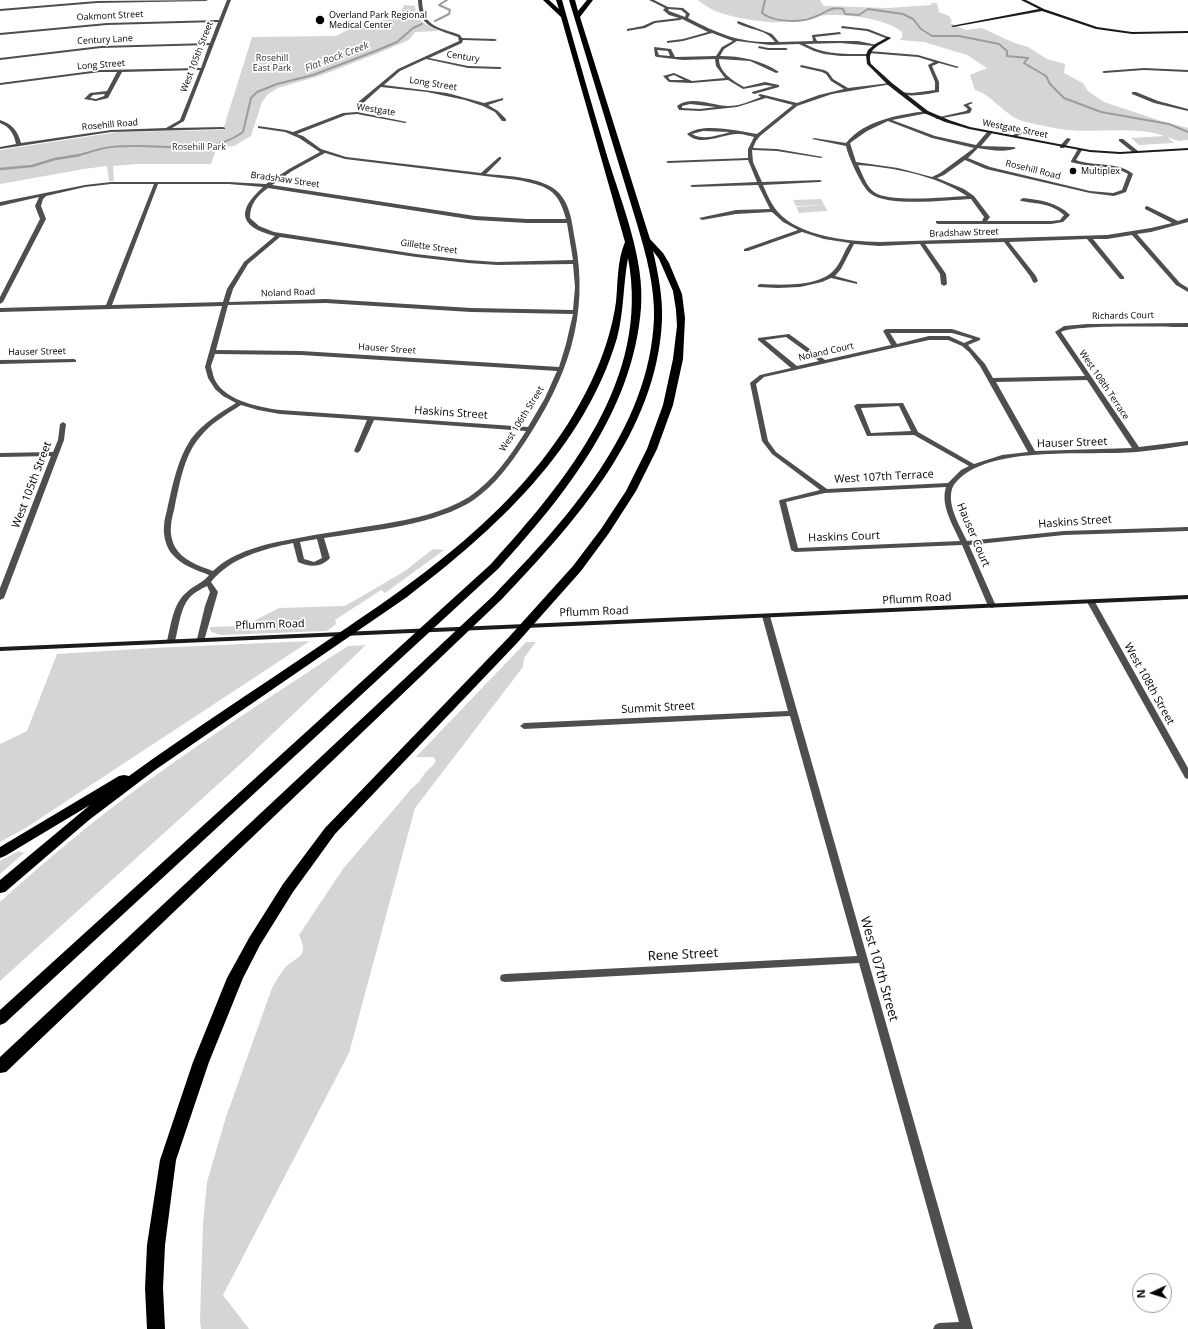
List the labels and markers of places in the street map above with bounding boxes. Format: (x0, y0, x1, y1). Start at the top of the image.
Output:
place label: Overland Park Regional Medical Center (329, 10, 427, 31)
marker: Overland Park Regional Medical Center (314, 14, 326, 26)
marker: Multiplex (1068, 166, 1078, 176)
place label: Multiplex (1081, 166, 1120, 176)

